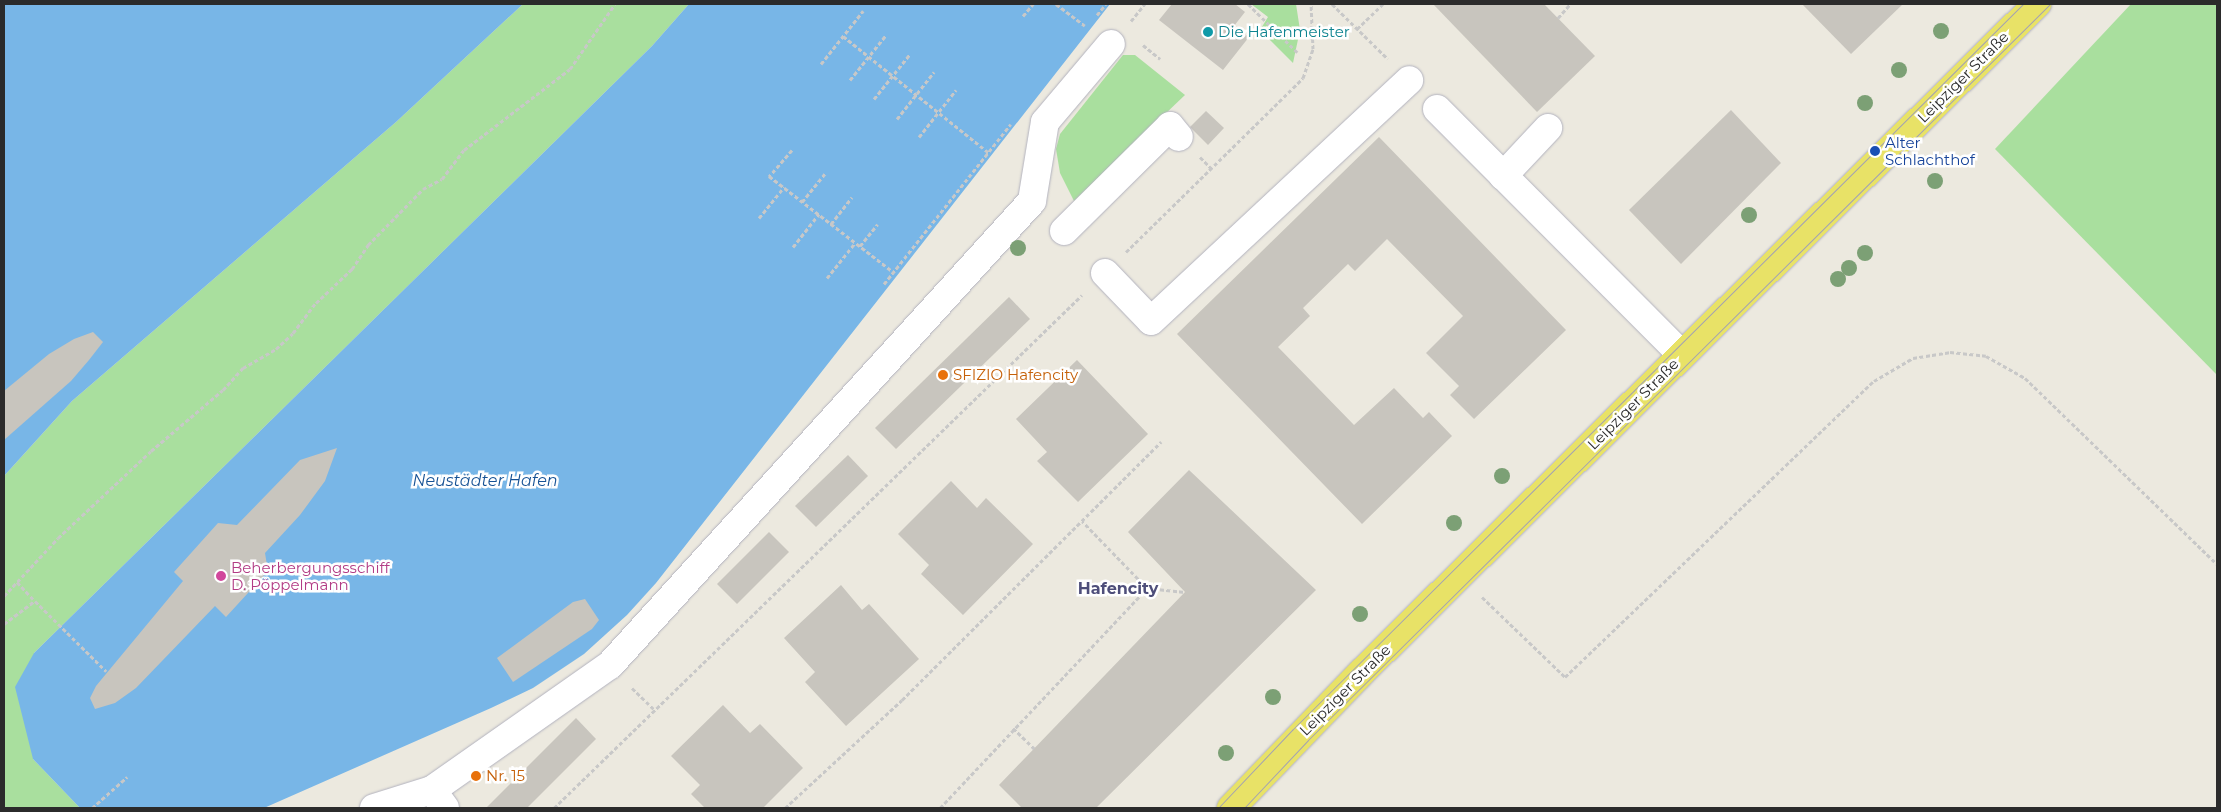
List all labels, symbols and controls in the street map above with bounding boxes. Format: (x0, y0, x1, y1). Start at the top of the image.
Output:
place label: Die Hafenmeister (1218, 23, 1350, 41)
marker: Die Hafenmeister (1202, 26, 1214, 38)
street label: Leipziger Straße (1914, 28, 2012, 126)
place label: Alter Schlachthof (1885, 133, 1975, 168)
marker: Alter Schlachthof (1869, 145, 1881, 157)
street label: Leipziger Straße (1584, 355, 1682, 453)
place label: SFIZIO Hafencity (953, 366, 1078, 384)
marker: SFIZIO Hafencity (937, 369, 949, 381)
water label: Neustädter Hafen (412, 471, 558, 491)
place label: Beherbergungsschiff D. Pöppelmann (231, 558, 390, 593)
marker: Beherbergungsschiff D. Pöppelmann (215, 570, 227, 582)
district label: Hafencity (1078, 579, 1158, 599)
street label: Leipziger Straße (1296, 641, 1394, 739)
place label: Nr. 15 (486, 767, 525, 785)
marker: Nr. 15 (470, 770, 482, 782)

